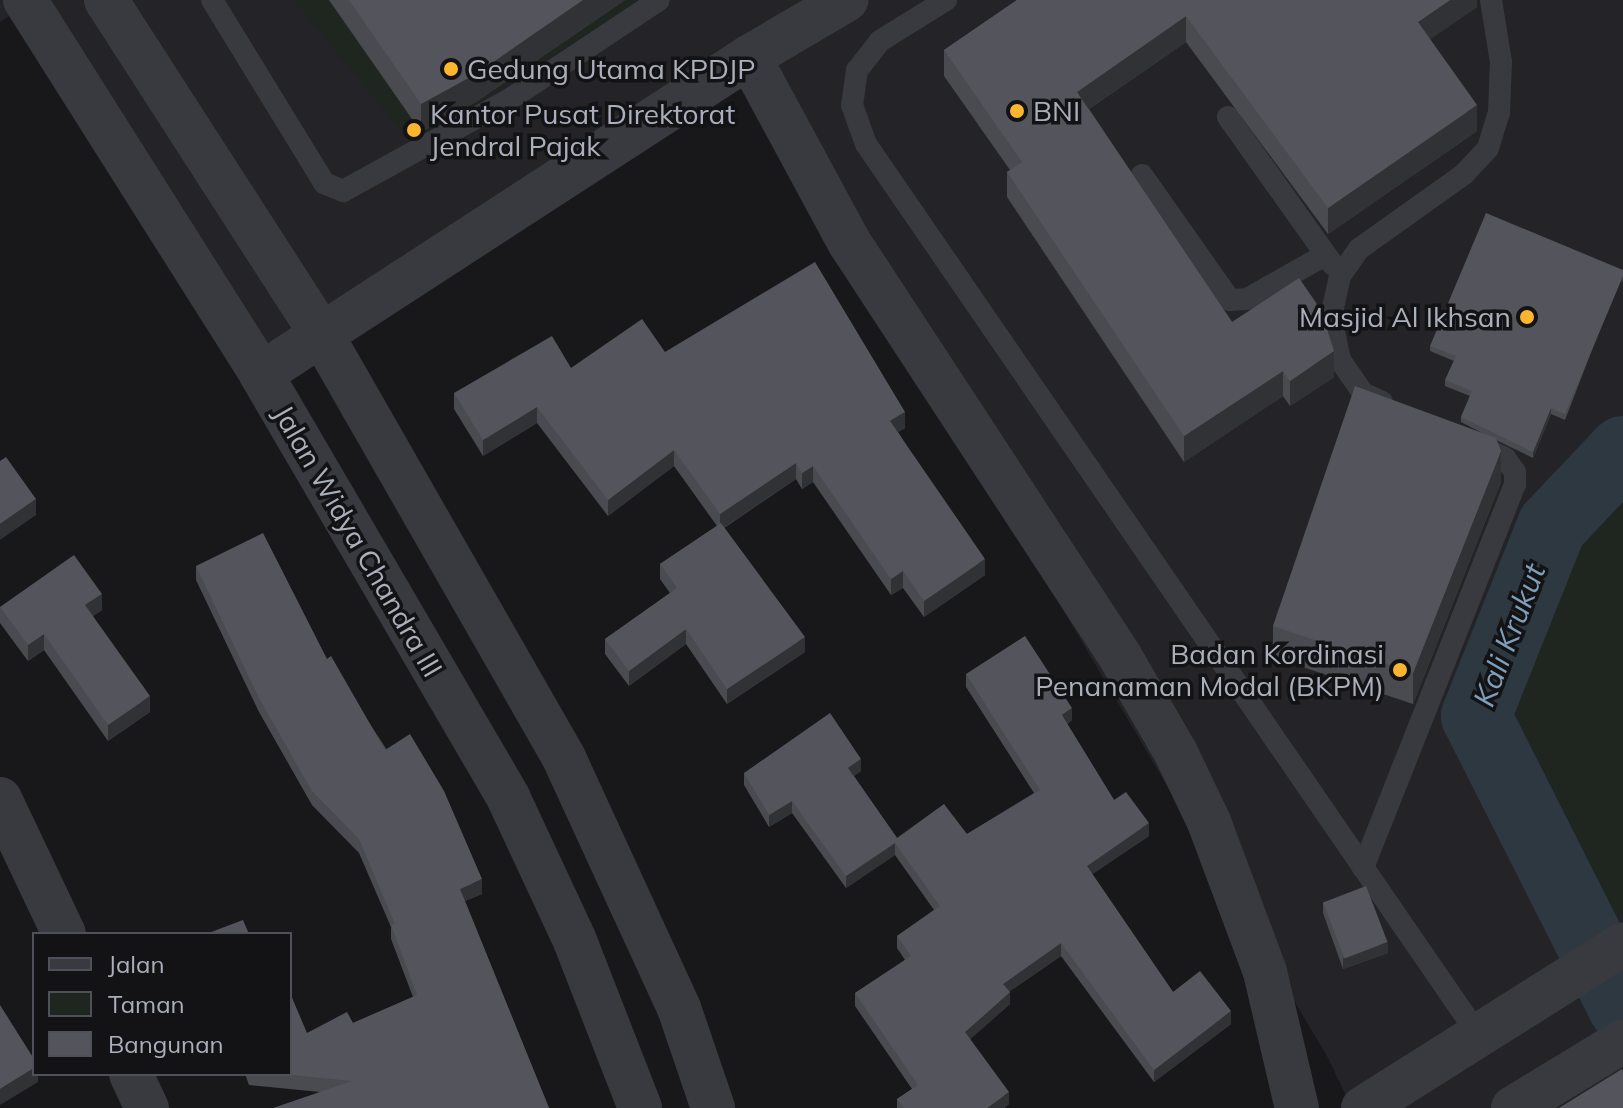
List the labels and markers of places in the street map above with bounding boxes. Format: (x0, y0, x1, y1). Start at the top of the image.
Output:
place label: Gedung Utama KPDJP (467, 52, 755, 86)
marker: Gedung Utama KPDJP (442, 60, 460, 78)
place label: BNI (1033, 94, 1080, 128)
place label: Kantor Pusat Direktorat Jendral Pajak (430, 97, 735, 163)
marker: BNI (1008, 102, 1026, 120)
marker: Kantor Pusat Direktorat Jendral Pajak (405, 121, 423, 139)
place label: Masjid Al Ikhsan (1299, 300, 1511, 334)
marker: Masjid Al Ikhsan (1518, 308, 1536, 326)
place label: Badan Kordinasi Penanaman Modal (BKPM) (1035, 637, 1384, 703)
marker: Badan Kordinasi Penanaman Modal (BKPM) (1391, 661, 1409, 679)

